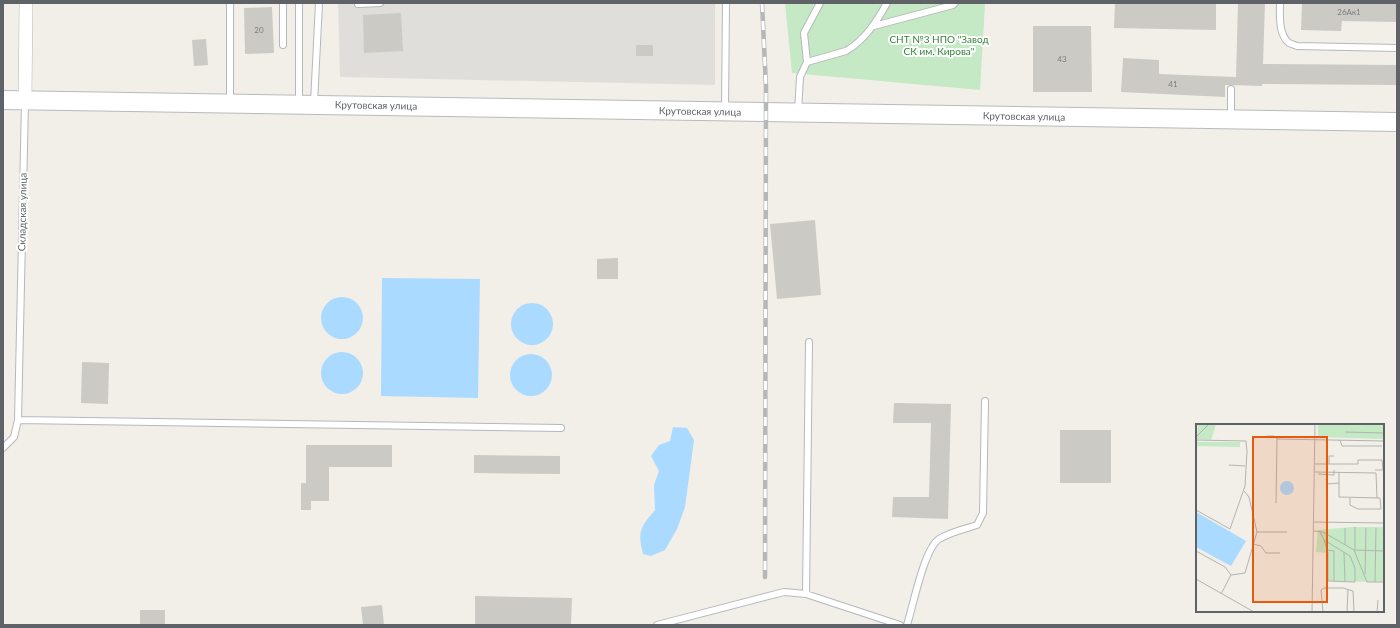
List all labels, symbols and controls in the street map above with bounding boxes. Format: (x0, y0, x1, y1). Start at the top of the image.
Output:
house number: 26Ак1 (1337, 7, 1361, 17)
house number: 20 (254, 25, 264, 35)
park label: СНТ №3 НПО "Завод СК им. Кирова" (889, 33, 989, 57)
house number: 43 (1057, 54, 1067, 64)
house number: 41 (1168, 79, 1178, 89)
street label: Крутовская улица (335, 98, 417, 112)
street label: Крутовская улица (659, 104, 741, 118)
street label: Крутовская улица (983, 109, 1065, 123)
street label: Складская улица (15, 173, 29, 251)
inset map (1196, 424, 1384, 612)

